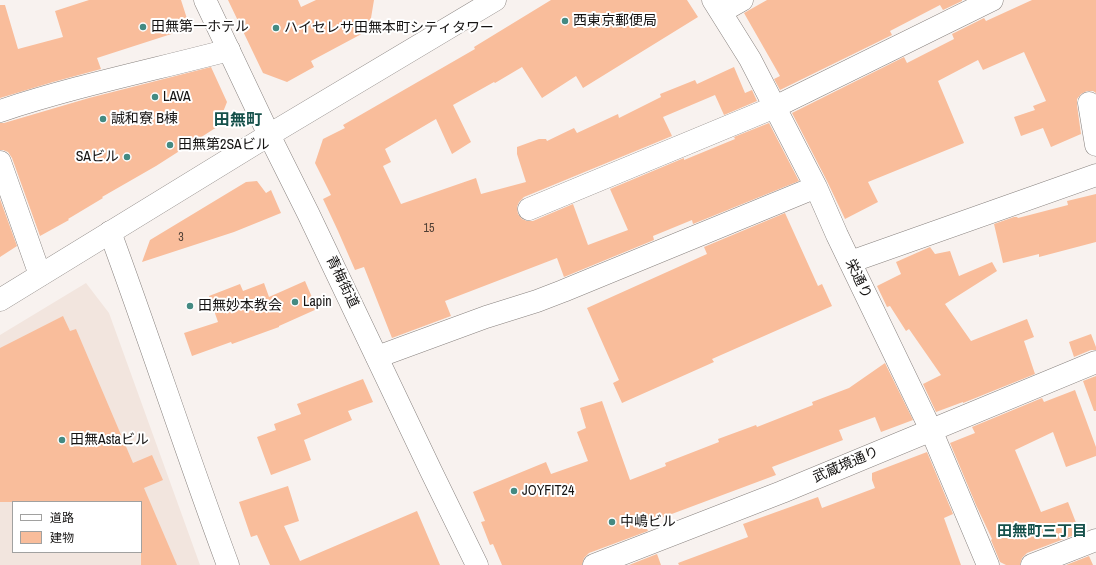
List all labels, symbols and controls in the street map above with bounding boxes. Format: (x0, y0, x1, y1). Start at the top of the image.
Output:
place label: 西東京郵便局 (573, 13, 657, 29)
marker: 西東京郵便局 (560, 16, 570, 26)
place label: 田無第一ホテル (151, 19, 249, 35)
place label: ハイセレサ田無本町シティタワー (284, 20, 494, 36)
marker: 田無第一ホテル (138, 22, 148, 32)
marker: ハイセレサ田無本町シティタワー (271, 23, 281, 33)
place label: LAVA (163, 89, 191, 105)
marker: LAVA (150, 92, 160, 102)
place label: 誠和寮 B棟 (111, 111, 178, 127)
district label: 田無町 (214, 111, 262, 131)
marker: 誠和寮 B棟 (98, 114, 108, 124)
place label: 田無第2SAビル (178, 137, 270, 153)
marker: 田無第2SAビル (165, 140, 175, 150)
place label: SAビル (76, 149, 119, 165)
marker: SAビル (122, 152, 132, 162)
house number: 15 (424, 222, 434, 236)
house number: 3 (178, 231, 184, 245)
street label: 青梅街道 (322, 253, 362, 311)
street label: 栄通り (841, 256, 875, 302)
place label: Lapin (303, 294, 332, 310)
marker: Lapin (290, 297, 300, 307)
place label: 田無妙本教会 (198, 298, 282, 314)
marker: 田無妙本教会 (185, 301, 195, 311)
place label: 田無Astaビル (70, 432, 149, 448)
marker: 田無Astaビル (57, 435, 67, 445)
street label: 武蔵境通り (811, 444, 881, 486)
place label: JOYFIT24 (522, 483, 574, 499)
marker: JOYFIT24 (509, 486, 519, 496)
legend (12, 501, 142, 553)
text: 道路 (50, 510, 74, 526)
place label: 中嶋ビル (620, 514, 676, 530)
marker: 中嶋ビル (607, 517, 617, 527)
district label: 田無町三丁目 (997, 523, 1087, 541)
text: 建物 (50, 530, 74, 546)

